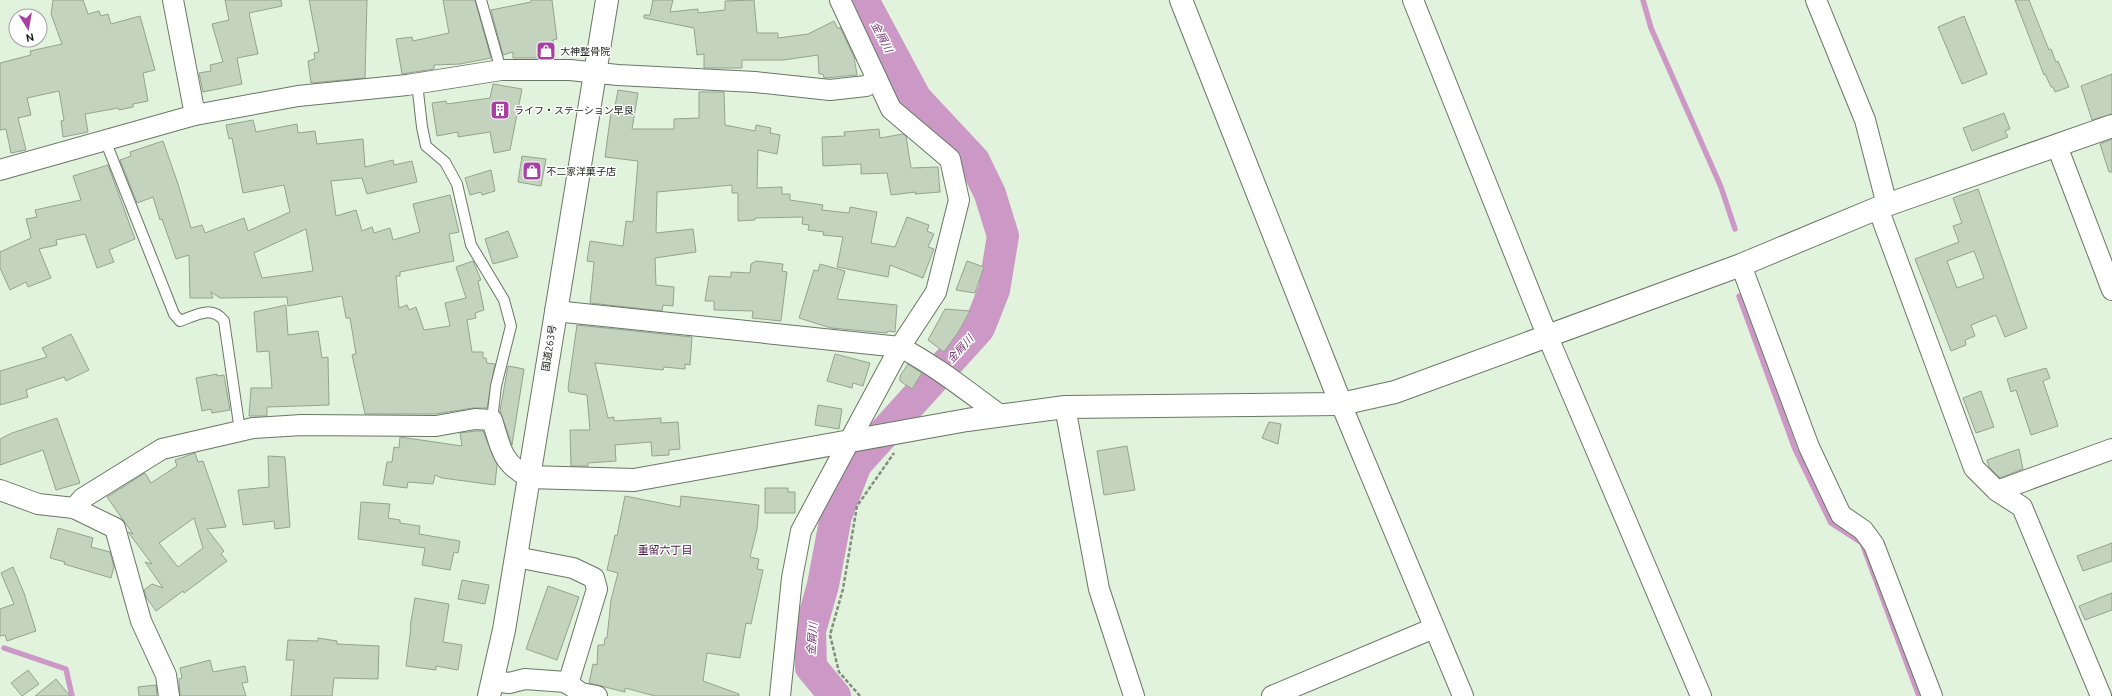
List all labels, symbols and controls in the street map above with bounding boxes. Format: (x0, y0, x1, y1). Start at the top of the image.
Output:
north arrow (8, 8, 48, 48)
water label: 金屑川 (869, 20, 896, 55)
text: N (25, 31, 35, 44)
shop icon: 大神整骨院 (535, 40, 557, 62)
place label: 大神整骨院 (560, 46, 610, 57)
building icon: ライフ・ステーション早良 (489, 99, 511, 121)
place label: ライフ・ステーション早良 (514, 105, 634, 116)
shop icon: 不二家洋菓子店 (521, 160, 543, 182)
place label: 不二家洋菓子店 (546, 166, 616, 177)
street label: 国道263号 (540, 324, 558, 372)
water label: 金屑川 (945, 332, 976, 365)
district label: 重留六丁目 (638, 544, 693, 556)
water label: 金屑川 (805, 621, 819, 656)

